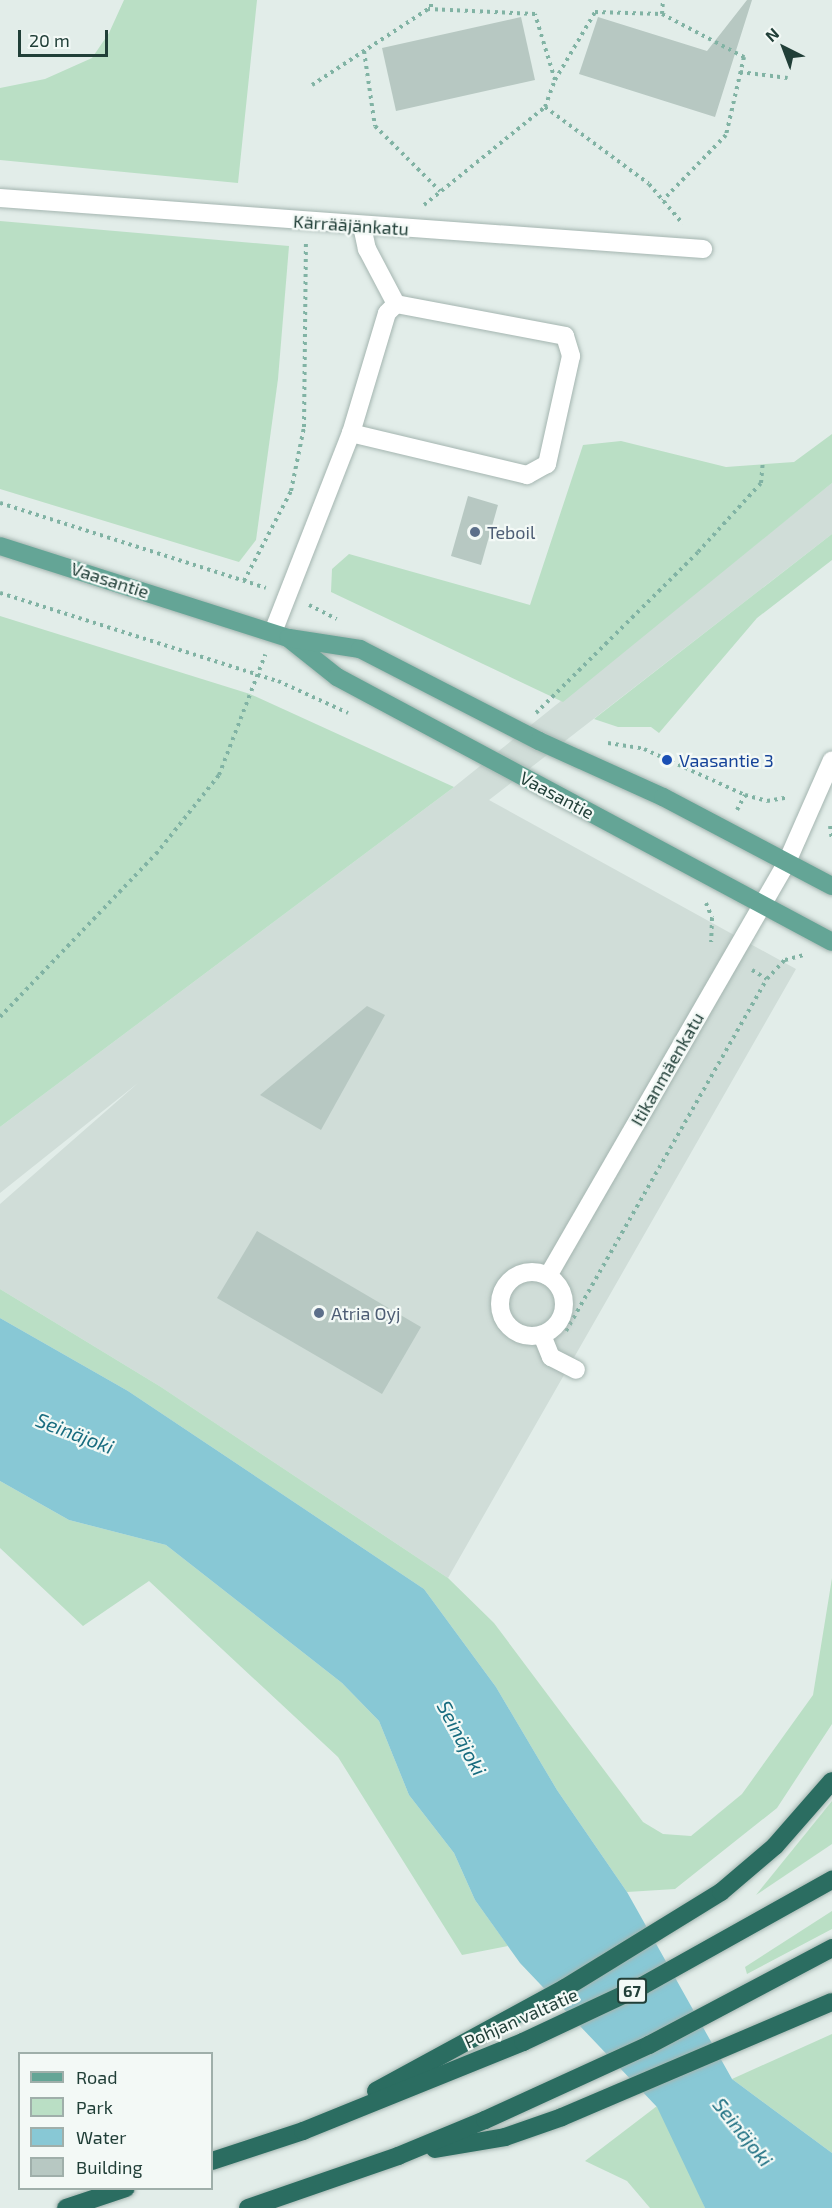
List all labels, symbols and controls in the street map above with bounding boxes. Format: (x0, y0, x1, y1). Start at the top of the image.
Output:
scale bar (21, 18, 111, 56)
north arrow (754, 18, 814, 78)
text: N (761, 23, 782, 45)
text: 20 m (29, 29, 70, 51)
street label: Kärrääjänkatu (293, 210, 409, 240)
place label: Teboil (487, 521, 535, 543)
marker: Teboil (468, 525, 482, 539)
street label: Vaasantie (68, 557, 152, 603)
place label: Vaasantie 3 (679, 749, 774, 771)
marker: Vaasantie 3 (660, 753, 674, 767)
street label: Vaasantie (516, 767, 598, 823)
street label: Itikanmäenkatu (626, 1008, 708, 1130)
place label: Atria Oyj (331, 1302, 400, 1324)
marker: Atria Oyj (312, 1306, 326, 1320)
water label: Seinäjoki (33, 1407, 117, 1459)
water label: Seinäjoki (432, 1696, 492, 1780)
road number: 67 (617, 1978, 647, 2004)
street label: Pohjan valtatie (461, 1983, 581, 2053)
legend (18, 2052, 213, 2190)
text: Road (76, 2066, 117, 2088)
water label: Seinäjoki (708, 2093, 778, 2171)
text: Park (76, 2096, 113, 2118)
text: Water (76, 2126, 126, 2148)
text: Building (76, 2156, 143, 2178)

